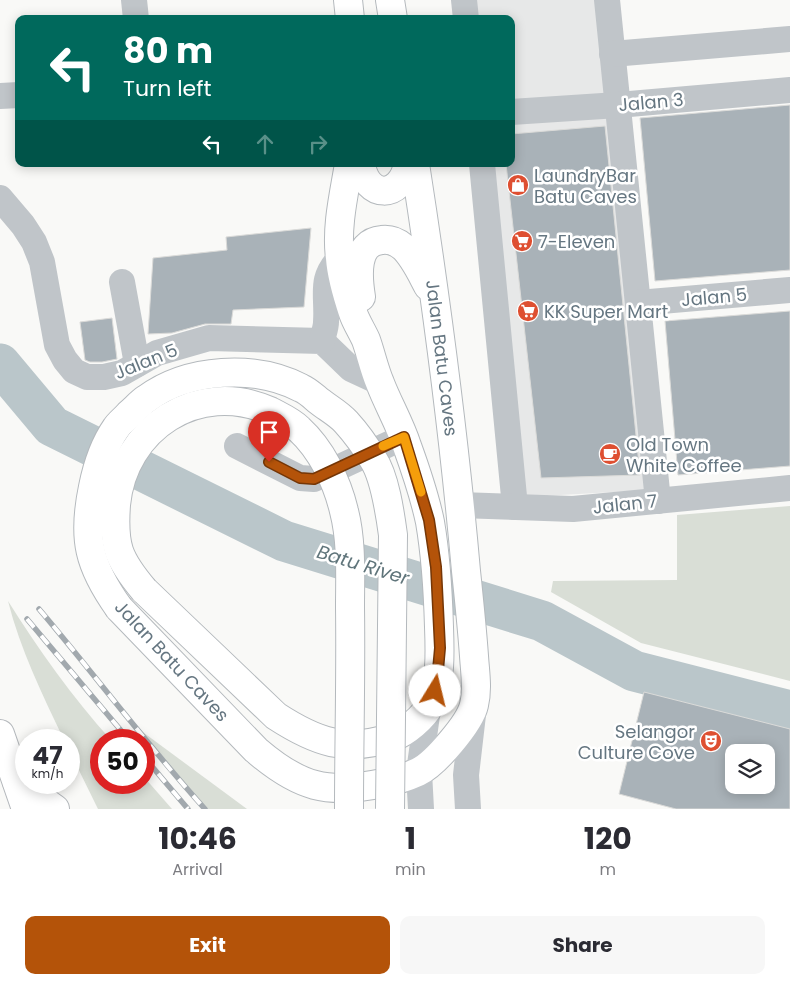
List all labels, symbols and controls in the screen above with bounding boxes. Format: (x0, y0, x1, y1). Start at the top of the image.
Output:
text: 80 m (123, 26, 213, 75)
icon: left (40, 35, 105, 100)
text: Turn left (123, 73, 211, 104)
street label: Jalan 3 (617, 87, 685, 117)
icon: left (198, 130, 226, 158)
icon: ahead (251, 130, 279, 158)
icon: right (304, 130, 332, 158)
place label: LaundryBar Batu Caves (534, 163, 637, 209)
shop icon: LaundryBar Batu Caves (506, 173, 530, 197)
supermarket icon: 7-Eleven (510, 229, 534, 253)
place label: 7-Eleven (538, 229, 615, 254)
street label: Jalan Batu Caves (420, 278, 464, 438)
street label: Jalan 5 (680, 282, 748, 312)
supermarket icon: KK Super Mart (516, 299, 540, 323)
place label: KK Super Mart (544, 299, 668, 324)
street label: Jalan 5 (111, 337, 181, 385)
pin (248, 411, 290, 462)
icon: arrive (255, 418, 283, 446)
place label: Old Town White Coffee (626, 432, 742, 478)
cafe icon: Old Town White Coffee (598, 442, 622, 466)
street label: Jalan 7 (592, 488, 659, 520)
water label: Batu River (314, 538, 413, 592)
street label: Jalan Batu Caves (109, 595, 235, 727)
position arrow (408, 664, 460, 716)
place label: Selangor Culture Cove (578, 719, 695, 765)
speed limit sign: 50 (90, 729, 155, 794)
theatre icon: Selangor Culture Cove (699, 729, 723, 753)
text: 47 (32, 738, 63, 773)
map controls (725, 744, 775, 794)
button: layers (725, 744, 775, 794)
text: km/h (32, 765, 63, 782)
text: 10:46 (158, 817, 237, 860)
text: 1 (405, 817, 416, 860)
text: 120 (584, 817, 632, 860)
text: Arrival (172, 858, 223, 881)
text: min (395, 858, 426, 881)
text: m (600, 858, 616, 881)
button: Exit (25, 916, 390, 974)
button: Share (400, 916, 765, 974)

